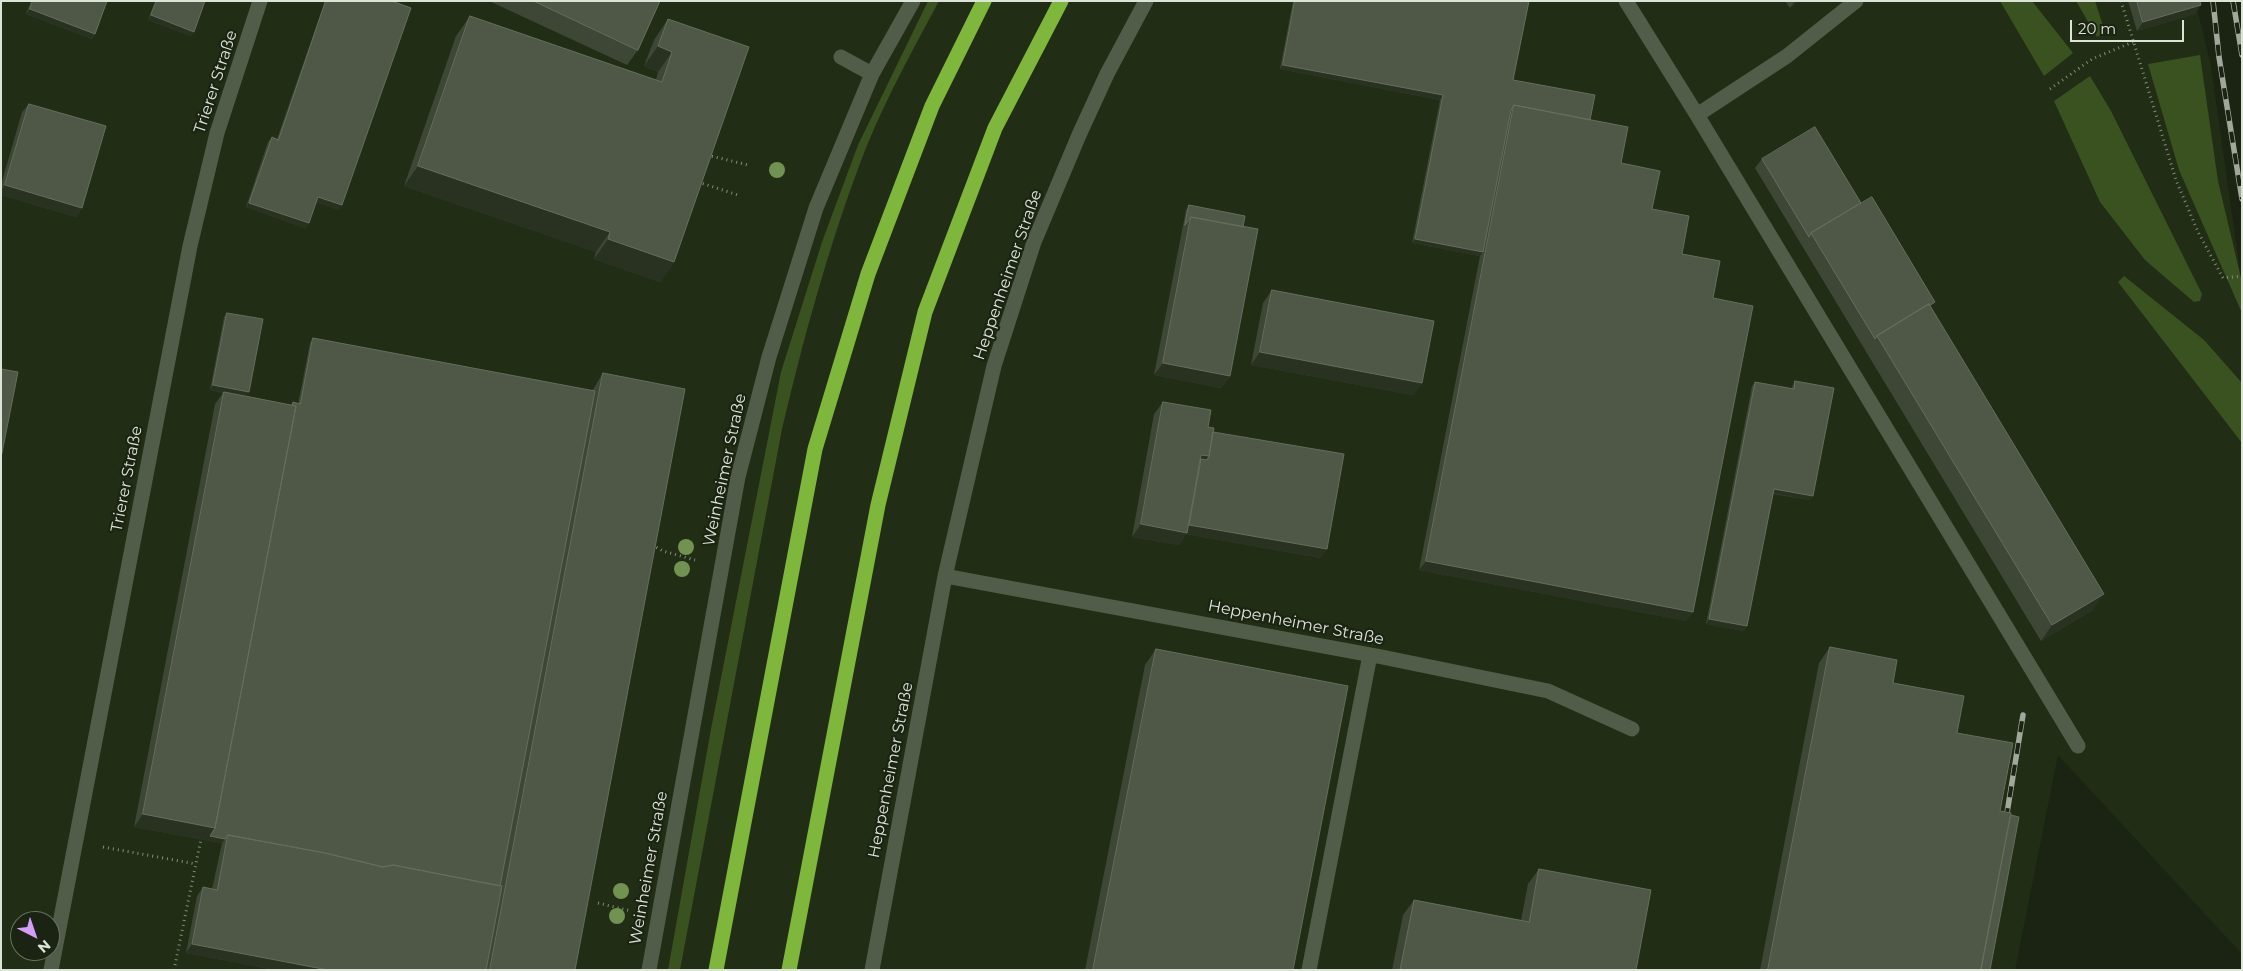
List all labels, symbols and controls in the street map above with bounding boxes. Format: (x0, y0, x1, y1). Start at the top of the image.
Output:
scale bar (2073, 10, 2187, 42)
text: 20 m (2078, 19, 2116, 38)
street label: Trierer Straße (190, 28, 242, 136)
street label: Heppenheimer Straße (970, 187, 1046, 363)
street label: Weinheimer Straße (699, 392, 751, 548)
street label: Trierer Straße (107, 424, 147, 534)
street label: Heppenheimer Straße (1206, 597, 1386, 649)
street label: Heppenheimer Straße (865, 680, 917, 860)
street label: Weinheimer Straße (626, 790, 672, 946)
north arrow (10, 911, 60, 961)
text: N (34, 936, 54, 957)

